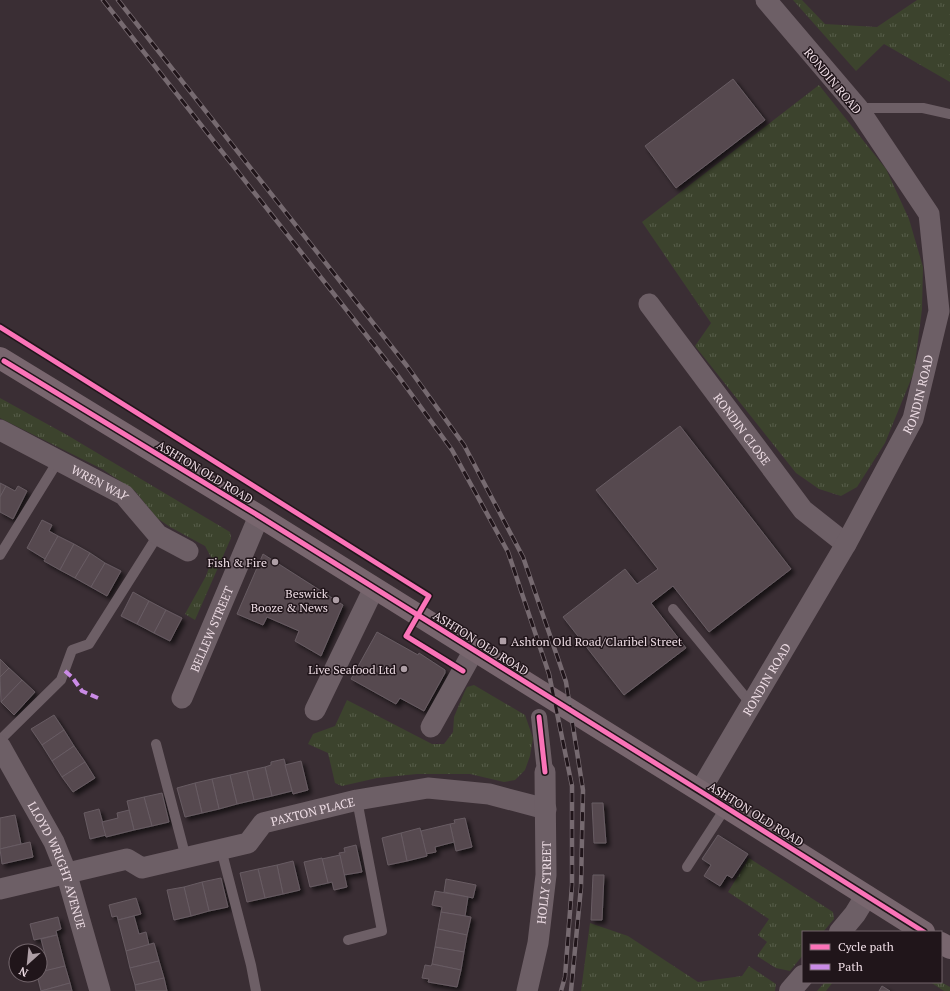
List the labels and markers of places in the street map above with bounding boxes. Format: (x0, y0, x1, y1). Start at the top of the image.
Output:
place label: Fish & Fire (208, 555, 267, 570)
marker: Fish & Fire (270, 557, 280, 567)
place label: Beswick Booze & News (251, 586, 329, 615)
marker: Beswick Booze & News (331, 595, 341, 605)
place label: Ashton Old Road/Claribel Street (511, 634, 683, 649)
marker: Ashton Old Road/Claribel Street (498, 636, 508, 646)
place label: Live Seafood Ltd (308, 662, 396, 677)
marker: Live Seafood Ltd (399, 664, 409, 674)

